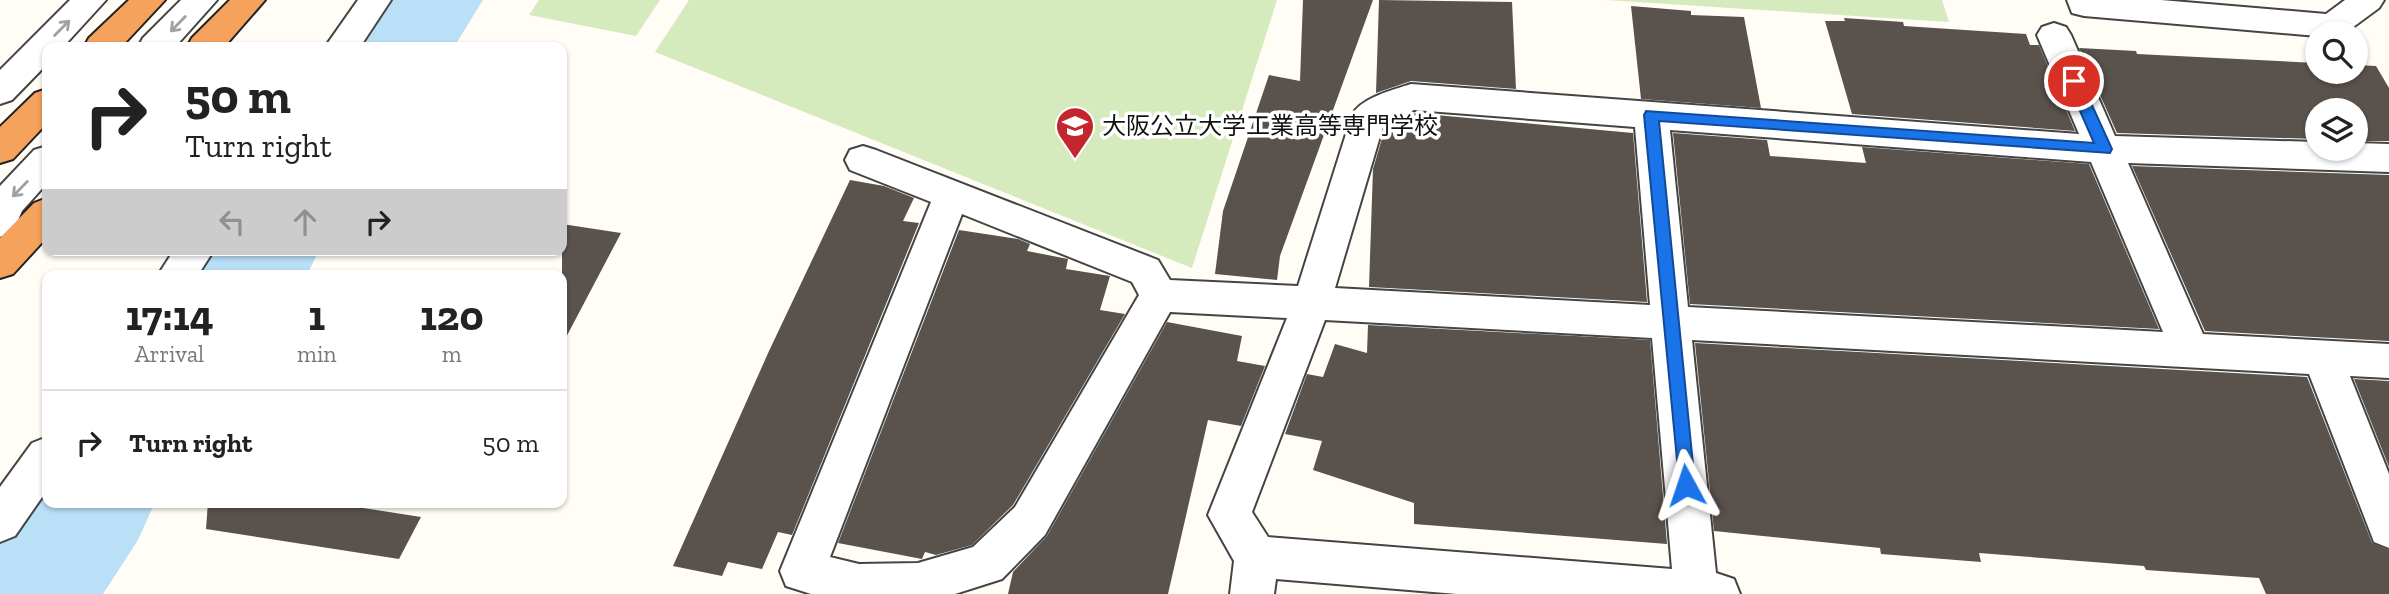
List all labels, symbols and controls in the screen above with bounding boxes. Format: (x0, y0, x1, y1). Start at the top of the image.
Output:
one-way arrow (169, 15, 186, 32)
one-way arrow (54, 20, 71, 37)
map controls (2305, 21, 2368, 161)
button: search (2305, 21, 2368, 84)
pin (2044, 51, 2104, 111)
icon: arrive (2055, 62, 2093, 100)
text: 50 m (185, 67, 291, 126)
icon: right (70, 70, 161, 161)
button: layers (2305, 98, 2368, 161)
school or university icon: 大阪公立大学工業高等専門学校 (1054, 105, 1096, 160)
place label: 大阪公立大学工業高等専門学校 (1102, 111, 1438, 140)
text: Turn right (185, 127, 332, 165)
one-way arrow (11, 180, 28, 197)
icon: left (213, 203, 251, 241)
icon: ahead (286, 203, 324, 241)
icon: right (359, 203, 397, 241)
text: 17:14 (125, 290, 214, 341)
text: 1 (308, 290, 325, 341)
text: 120 (420, 290, 484, 341)
text: Arrival (135, 340, 204, 368)
text: min (297, 340, 337, 368)
text: m (442, 340, 462, 368)
icon: right (70, 424, 108, 462)
text: Turn right (129, 427, 252, 459)
text: 50 m (482, 427, 539, 459)
position arrow (1649, 448, 1723, 522)

